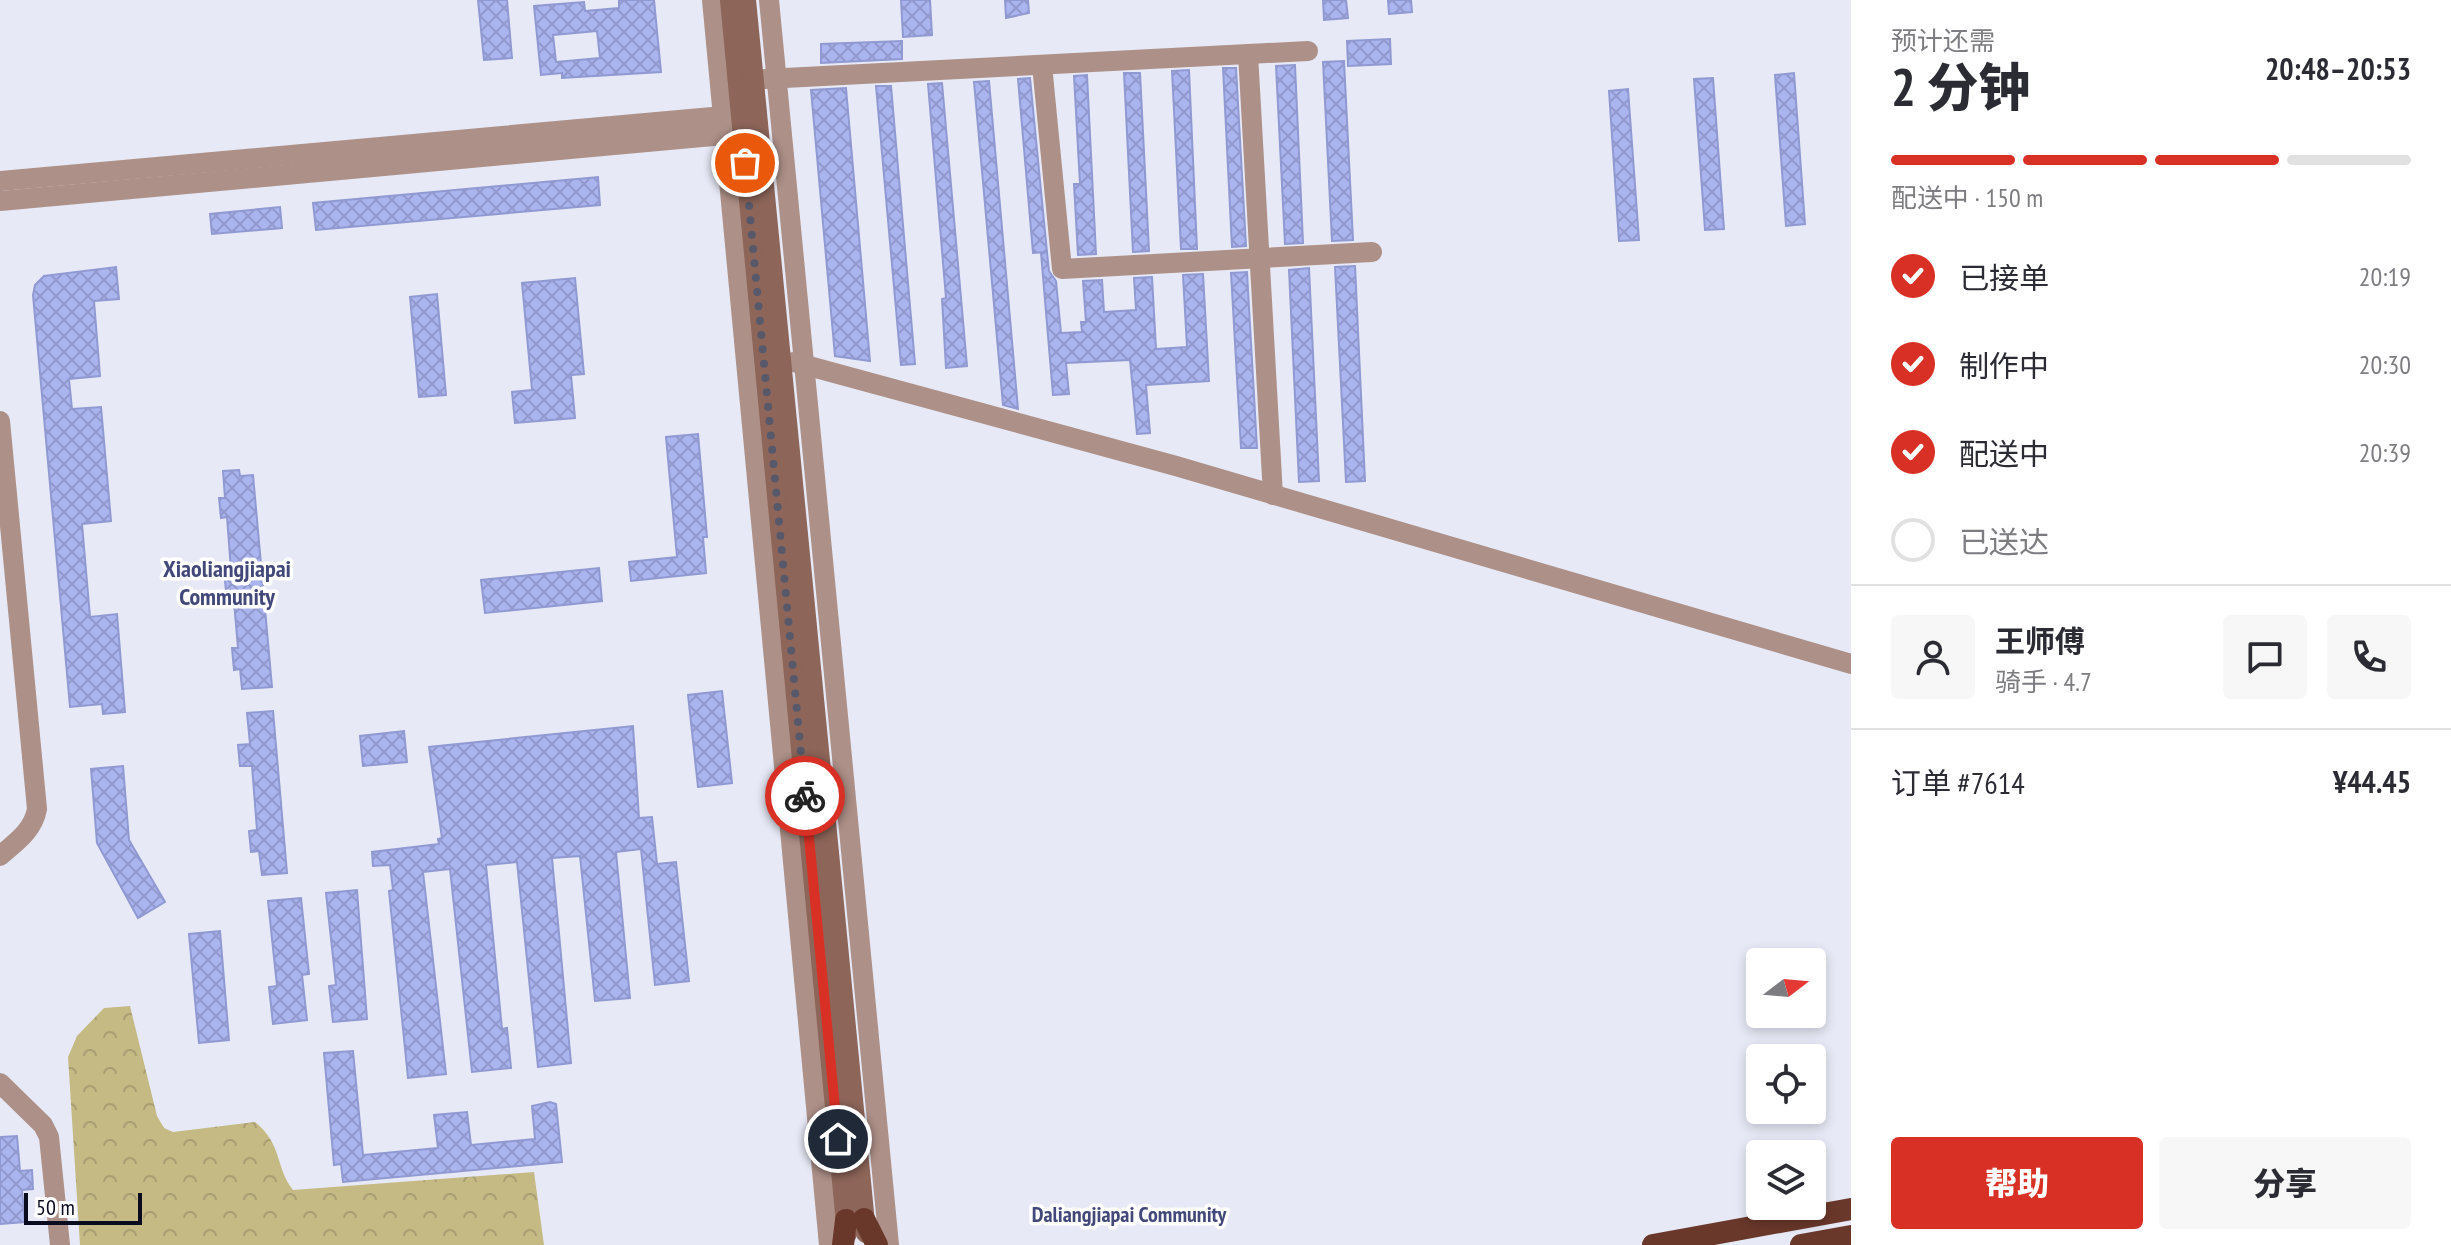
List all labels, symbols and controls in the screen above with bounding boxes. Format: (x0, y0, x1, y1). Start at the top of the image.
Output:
text: 预计还需 (1891, 24, 1995, 57)
text: 20:48–20:53 (2265, 49, 2411, 88)
text: 2 分钟 (1891, 53, 2031, 120)
pin (711, 129, 779, 197)
icon: bag (723, 141, 767, 185)
text: 配送中 · 150 m (1891, 181, 2043, 214)
icon: check (1891, 254, 1935, 298)
text: 已接单 (1959, 258, 2049, 297)
text: 20:19 (2359, 260, 2411, 293)
icon: check (1891, 342, 1935, 386)
text: 制作中 (1959, 346, 2049, 385)
text: 20:30 (2359, 348, 2411, 381)
icon: check (1891, 430, 1935, 474)
text: 配送中 (1959, 434, 2049, 473)
text: 20:39 (2359, 436, 2411, 469)
text: 已送达 (1959, 522, 2049, 561)
district label: Xiaoliangjiapai Community (163, 553, 291, 612)
button: person (1891, 615, 1975, 699)
button: chat (2223, 615, 2307, 699)
button: phone (2327, 615, 2411, 699)
text: 王师傅 (1995, 621, 2085, 660)
text: 骑手 · 4.7 (1995, 665, 2092, 698)
courier (765, 756, 845, 836)
text: ¥44.45 (2333, 762, 2411, 801)
text: 订单 #7614 (1891, 763, 2025, 802)
icon: bike (783, 774, 827, 818)
north arrow (1746, 948, 1826, 1028)
map controls (1746, 948, 1826, 1220)
button: locate (1746, 1044, 1826, 1124)
pin (804, 1105, 872, 1173)
icon: home (816, 1117, 860, 1161)
button: 帮助 (1891, 1137, 2143, 1229)
button: 分享 (2159, 1137, 2411, 1229)
button: layers (1746, 1140, 1826, 1220)
scale bar (24, 1189, 142, 1225)
text: 50 m (36, 1193, 75, 1221)
district label: Daliangjiapai Community (1032, 1200, 1228, 1228)

